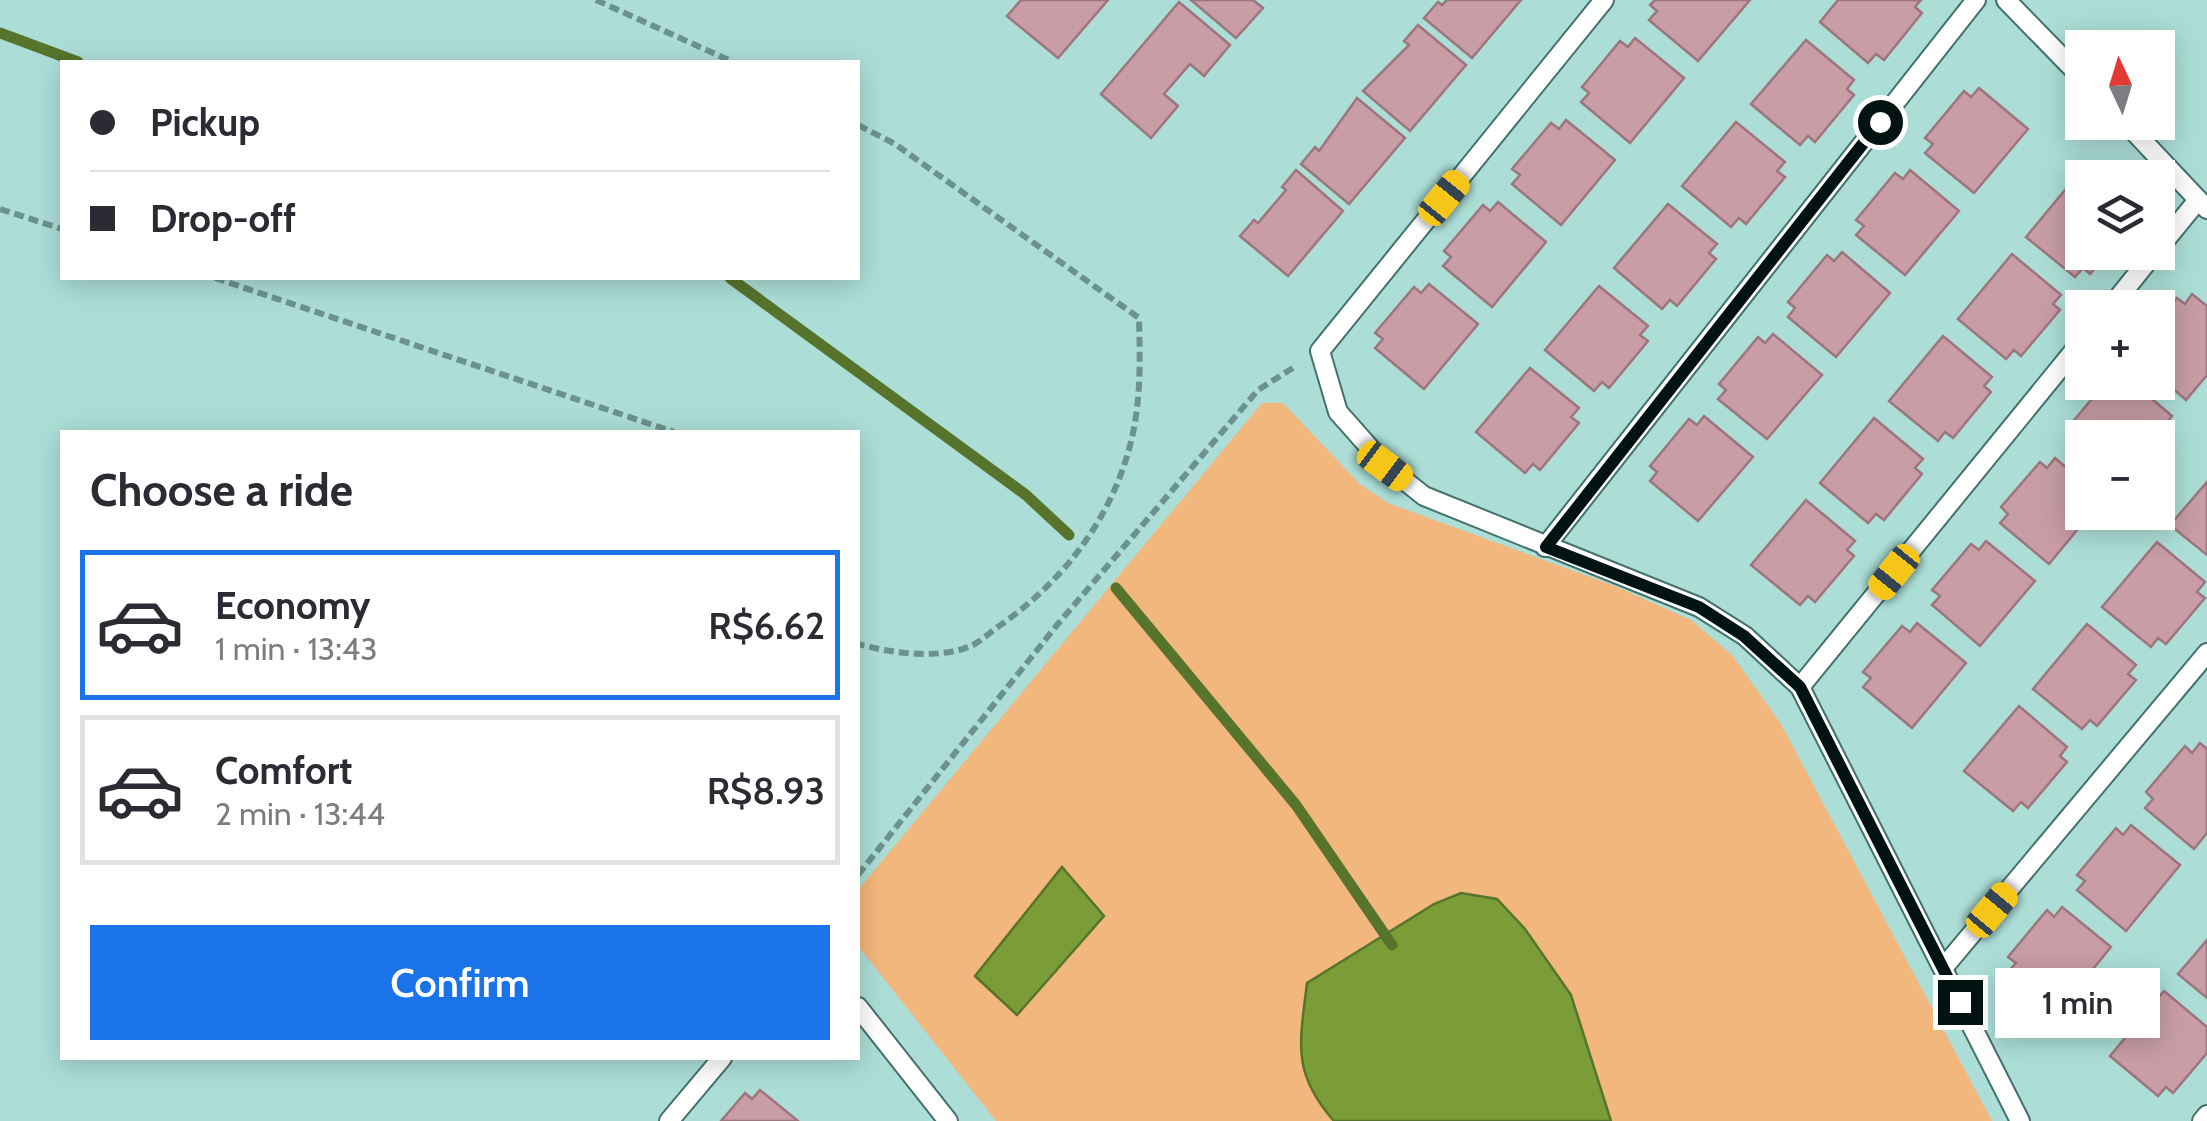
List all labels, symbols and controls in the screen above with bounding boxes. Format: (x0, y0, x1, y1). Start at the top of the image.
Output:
north arrow (2065, 30, 2175, 140)
map controls (2065, 30, 2175, 530)
text: Pickup (150, 99, 260, 146)
route start (1858, 100, 1903, 145)
button: layers (2065, 160, 2175, 270)
car (1413, 165, 1475, 231)
text: Drop-off (150, 195, 296, 242)
button: + (2065, 290, 2175, 400)
button: − (2065, 420, 2175, 530)
car (1352, 436, 1418, 496)
text: Choose a ride (90, 463, 353, 517)
car (1863, 539, 1925, 605)
icon: car (95, 580, 185, 670)
text: Economy (215, 582, 370, 629)
text: R$6.62 (708, 602, 825, 649)
text: 1 min · 13:43 (215, 629, 378, 668)
icon: car (95, 745, 185, 835)
text: Comfort (215, 747, 352, 794)
text: R$8.93 (707, 767, 825, 814)
text: 2 min · 13:44 (215, 794, 385, 833)
car (1961, 877, 2023, 943)
button: Confirm (90, 925, 830, 1040)
callout: 1 min (1995, 967, 2160, 1037)
route end (1938, 980, 1983, 1025)
text: 1 min (2042, 983, 2113, 1022)

